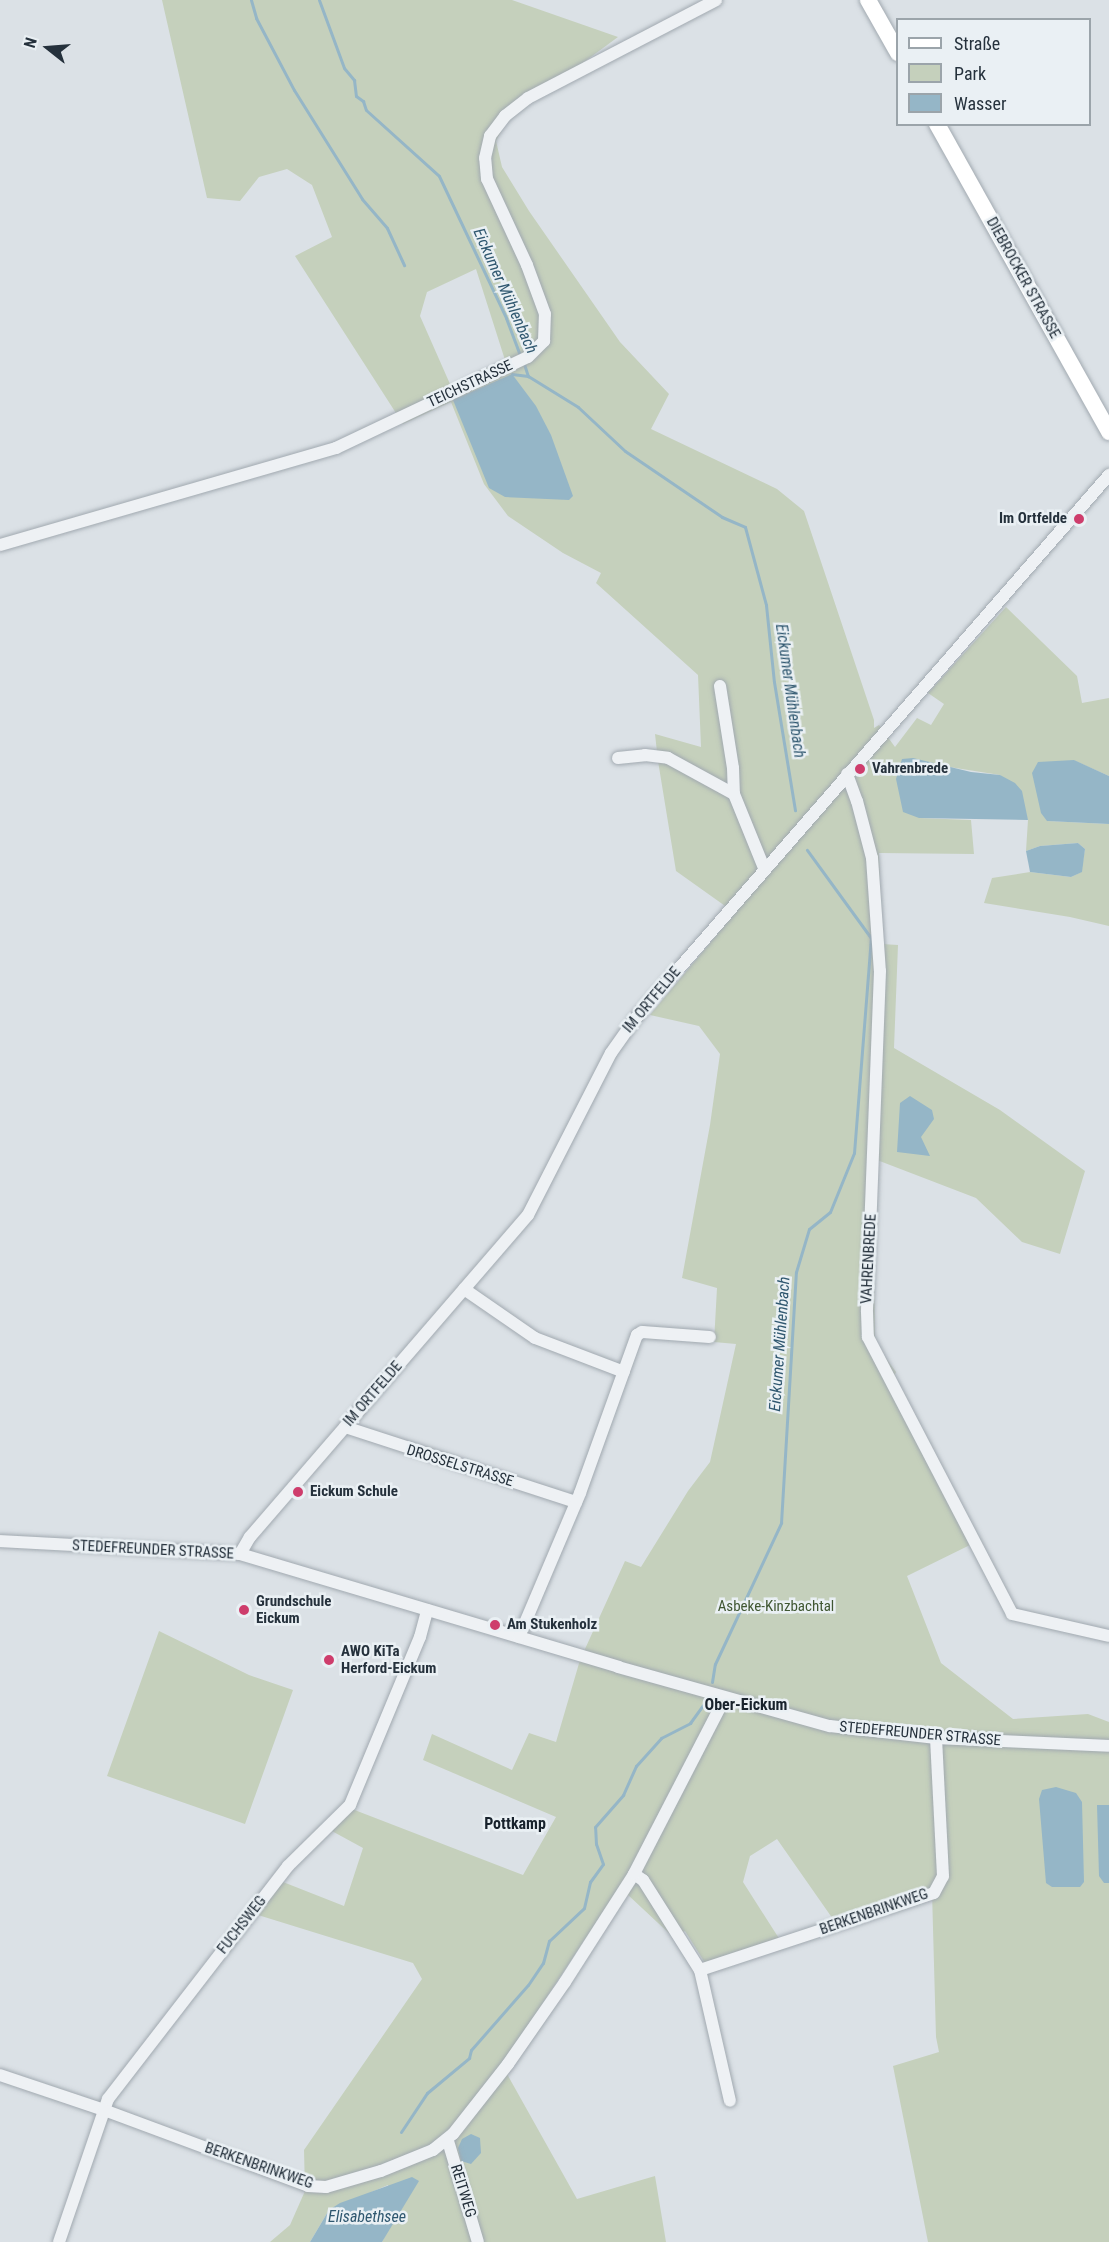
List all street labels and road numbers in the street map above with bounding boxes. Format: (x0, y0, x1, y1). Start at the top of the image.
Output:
street label: DIEBROCKER STRASSE (982, 214, 1064, 342)
street label: TEICHSTRASSE (424, 356, 516, 412)
street label: IM ORTFELDE (619, 963, 685, 1037)
street label: VAHRENBREDE (858, 1214, 880, 1304)
street label: IM ORTFELDE (340, 1358, 406, 1430)
street label: DROSSELSTRASSE (404, 1441, 516, 1491)
street label: STEDEFREUNDER STRASSE (72, 1537, 234, 1563)
street label: STEDEFREUNDER STRASSE (839, 1718, 1001, 1750)
street label: BERKENBRINKWEG (817, 1885, 931, 1939)
street label: FUCHSWEG (214, 1892, 270, 1958)
street label: BERKENBRINKWEG (202, 2139, 316, 2193)
street label: REITWEG (446, 2162, 480, 2220)

